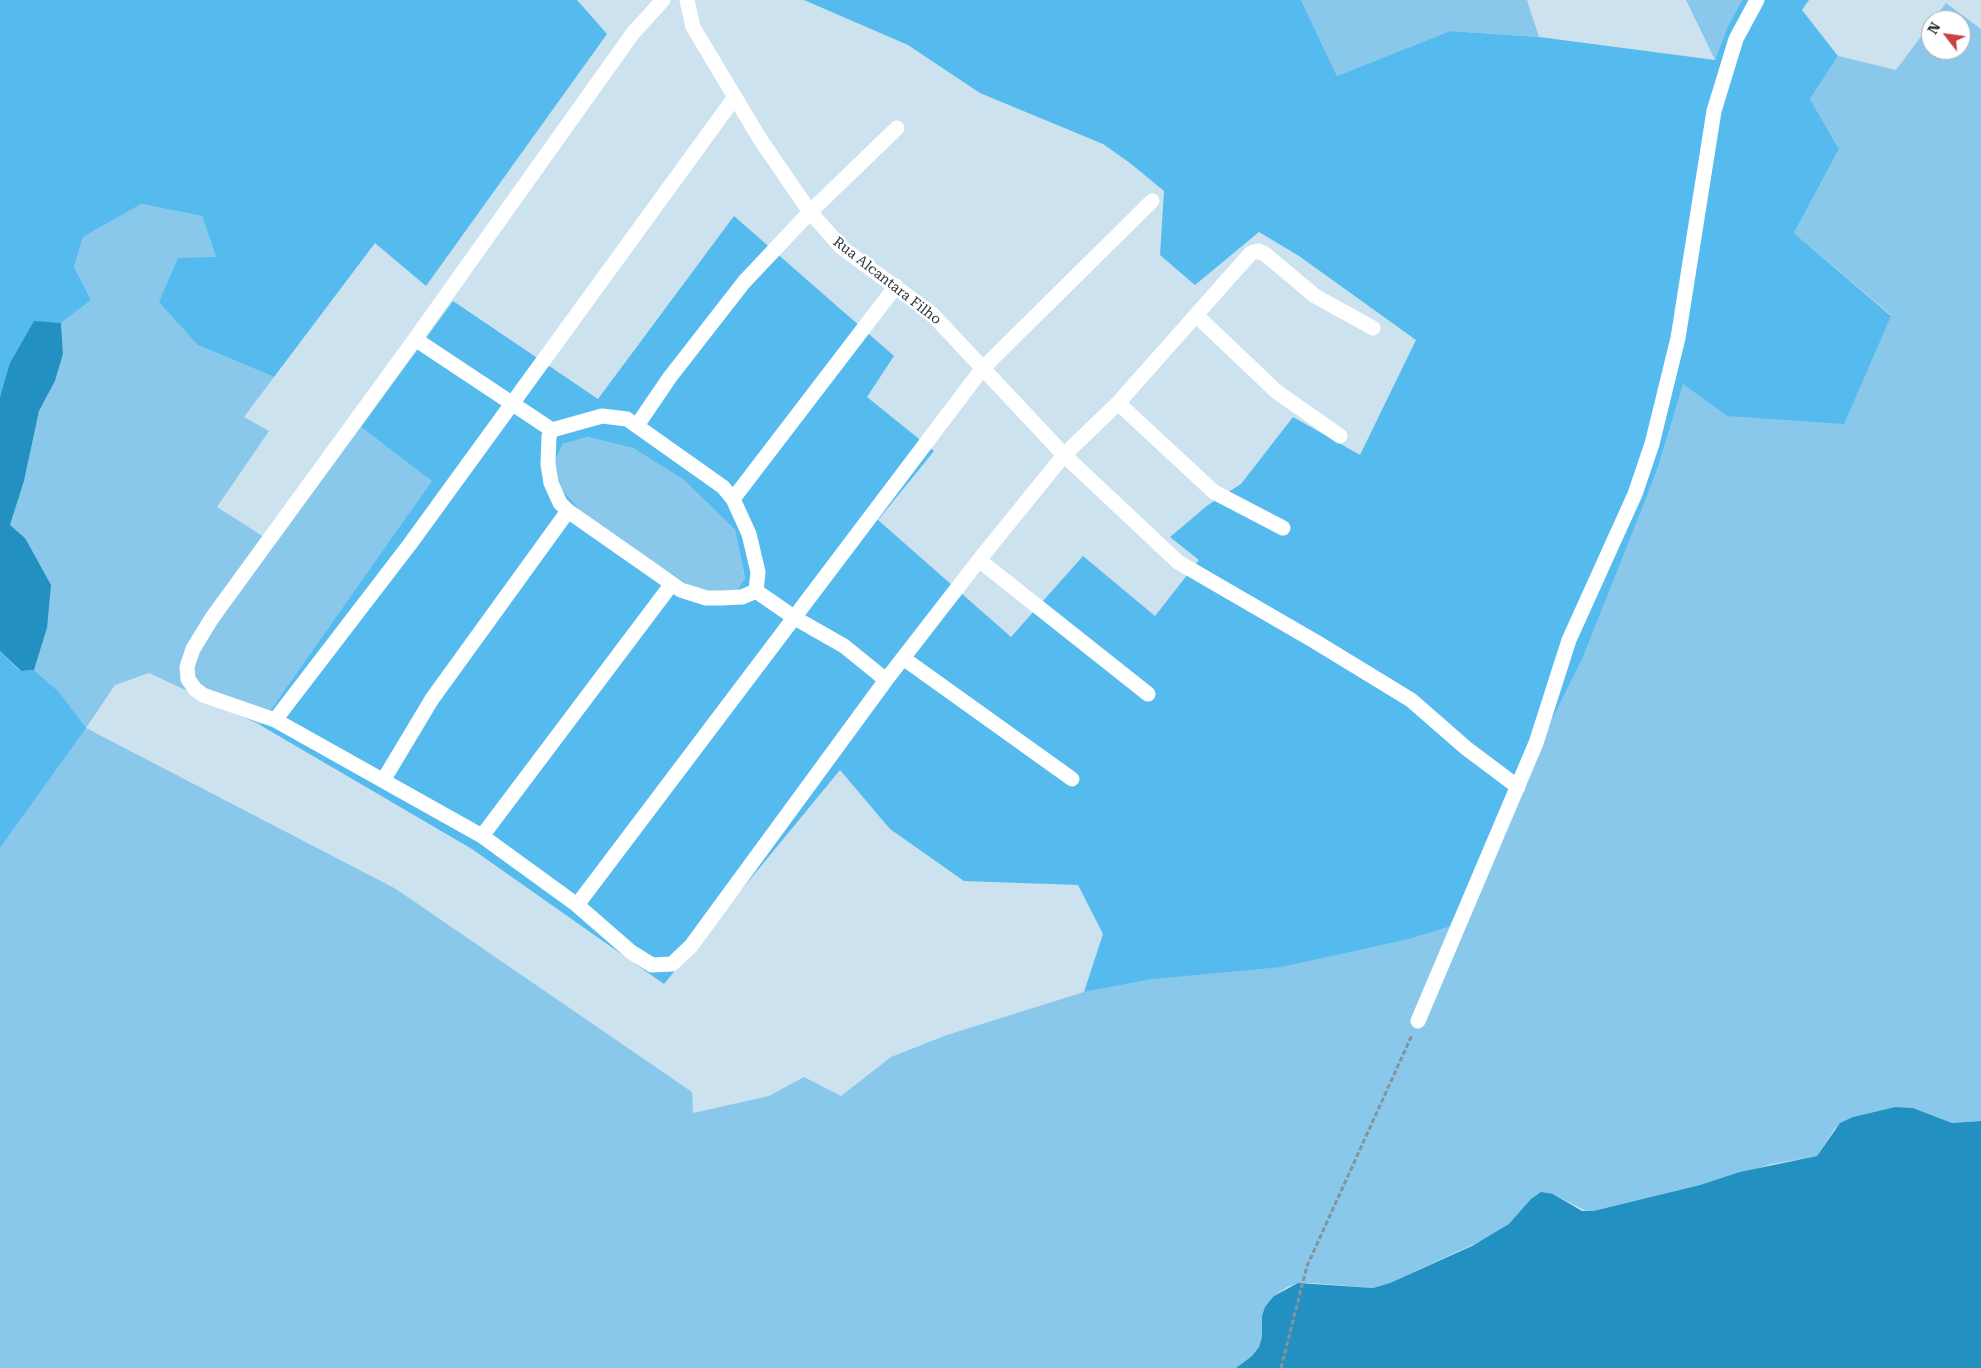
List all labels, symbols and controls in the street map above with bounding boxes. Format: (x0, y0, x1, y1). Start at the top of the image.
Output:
north arrow (1921, 10, 1971, 60)
text: N (1924, 19, 1943, 37)
street label: Rua Alcantara Filho (830, 234, 944, 328)

